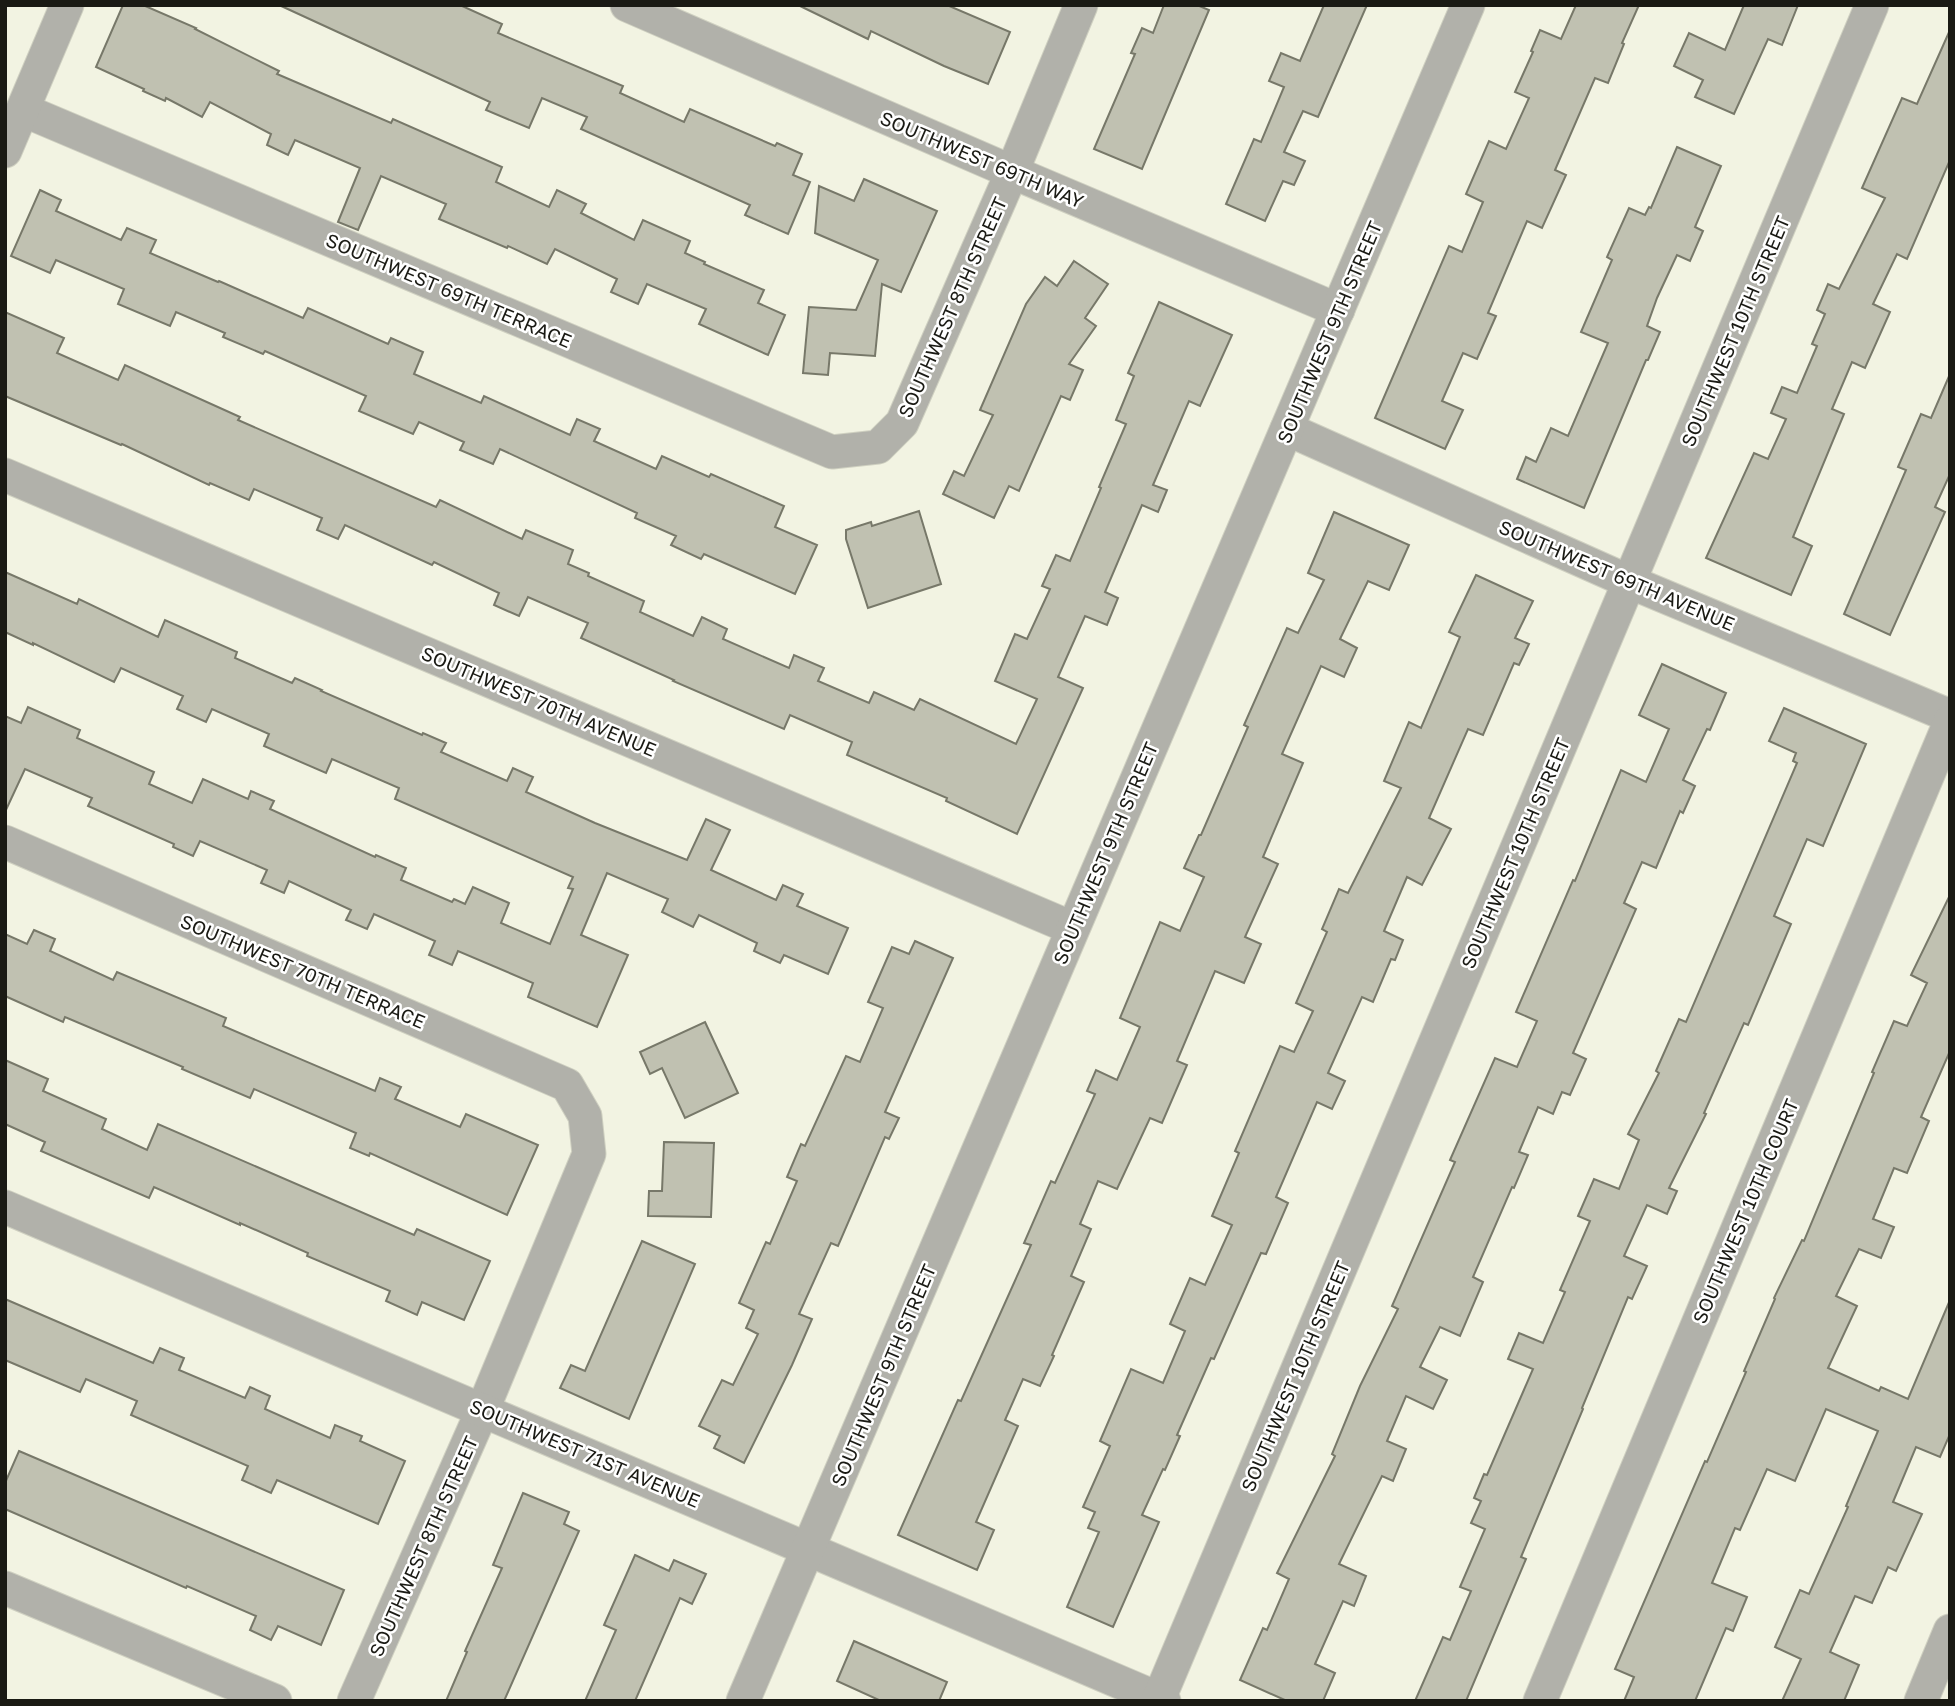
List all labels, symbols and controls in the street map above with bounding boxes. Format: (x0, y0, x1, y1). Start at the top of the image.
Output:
street label: SOUTHWEST 69TH WAY (877, 106, 1087, 212)
street label: SOUTHWEST 8TH STREET (893, 193, 1011, 421)
street label: SOUTHWEST 10TH STREET (1676, 212, 1794, 450)
street label: SOUTHWEST 9TH STREET (1272, 217, 1386, 446)
street label: SOUTHWEST 69TH TERRACE (323, 228, 575, 352)
street label: SOUTHWEST 69TH AVENUE (1496, 515, 1738, 635)
street label: SOUTHWEST 70TH AVENUE (418, 641, 660, 761)
street label: SOUTHWEST 10TH STREET (1456, 734, 1574, 972)
street label: SOUTHWEST 9TH STREET (1048, 738, 1162, 967)
street label: SOUTHWEST 70TH TERRACE (177, 909, 429, 1033)
street label: SOUTHWEST 10TH COURT (1687, 1095, 1803, 1327)
street label: SOUTHWEST 10TH STREET (1236, 1257, 1354, 1495)
street label: SOUTHWEST 9TH STREET (826, 1260, 940, 1489)
street label: SOUTHWEST 71ST AVENUE (467, 1394, 703, 1512)
street label: SOUTHWEST 8TH STREET (364, 1432, 482, 1660)

